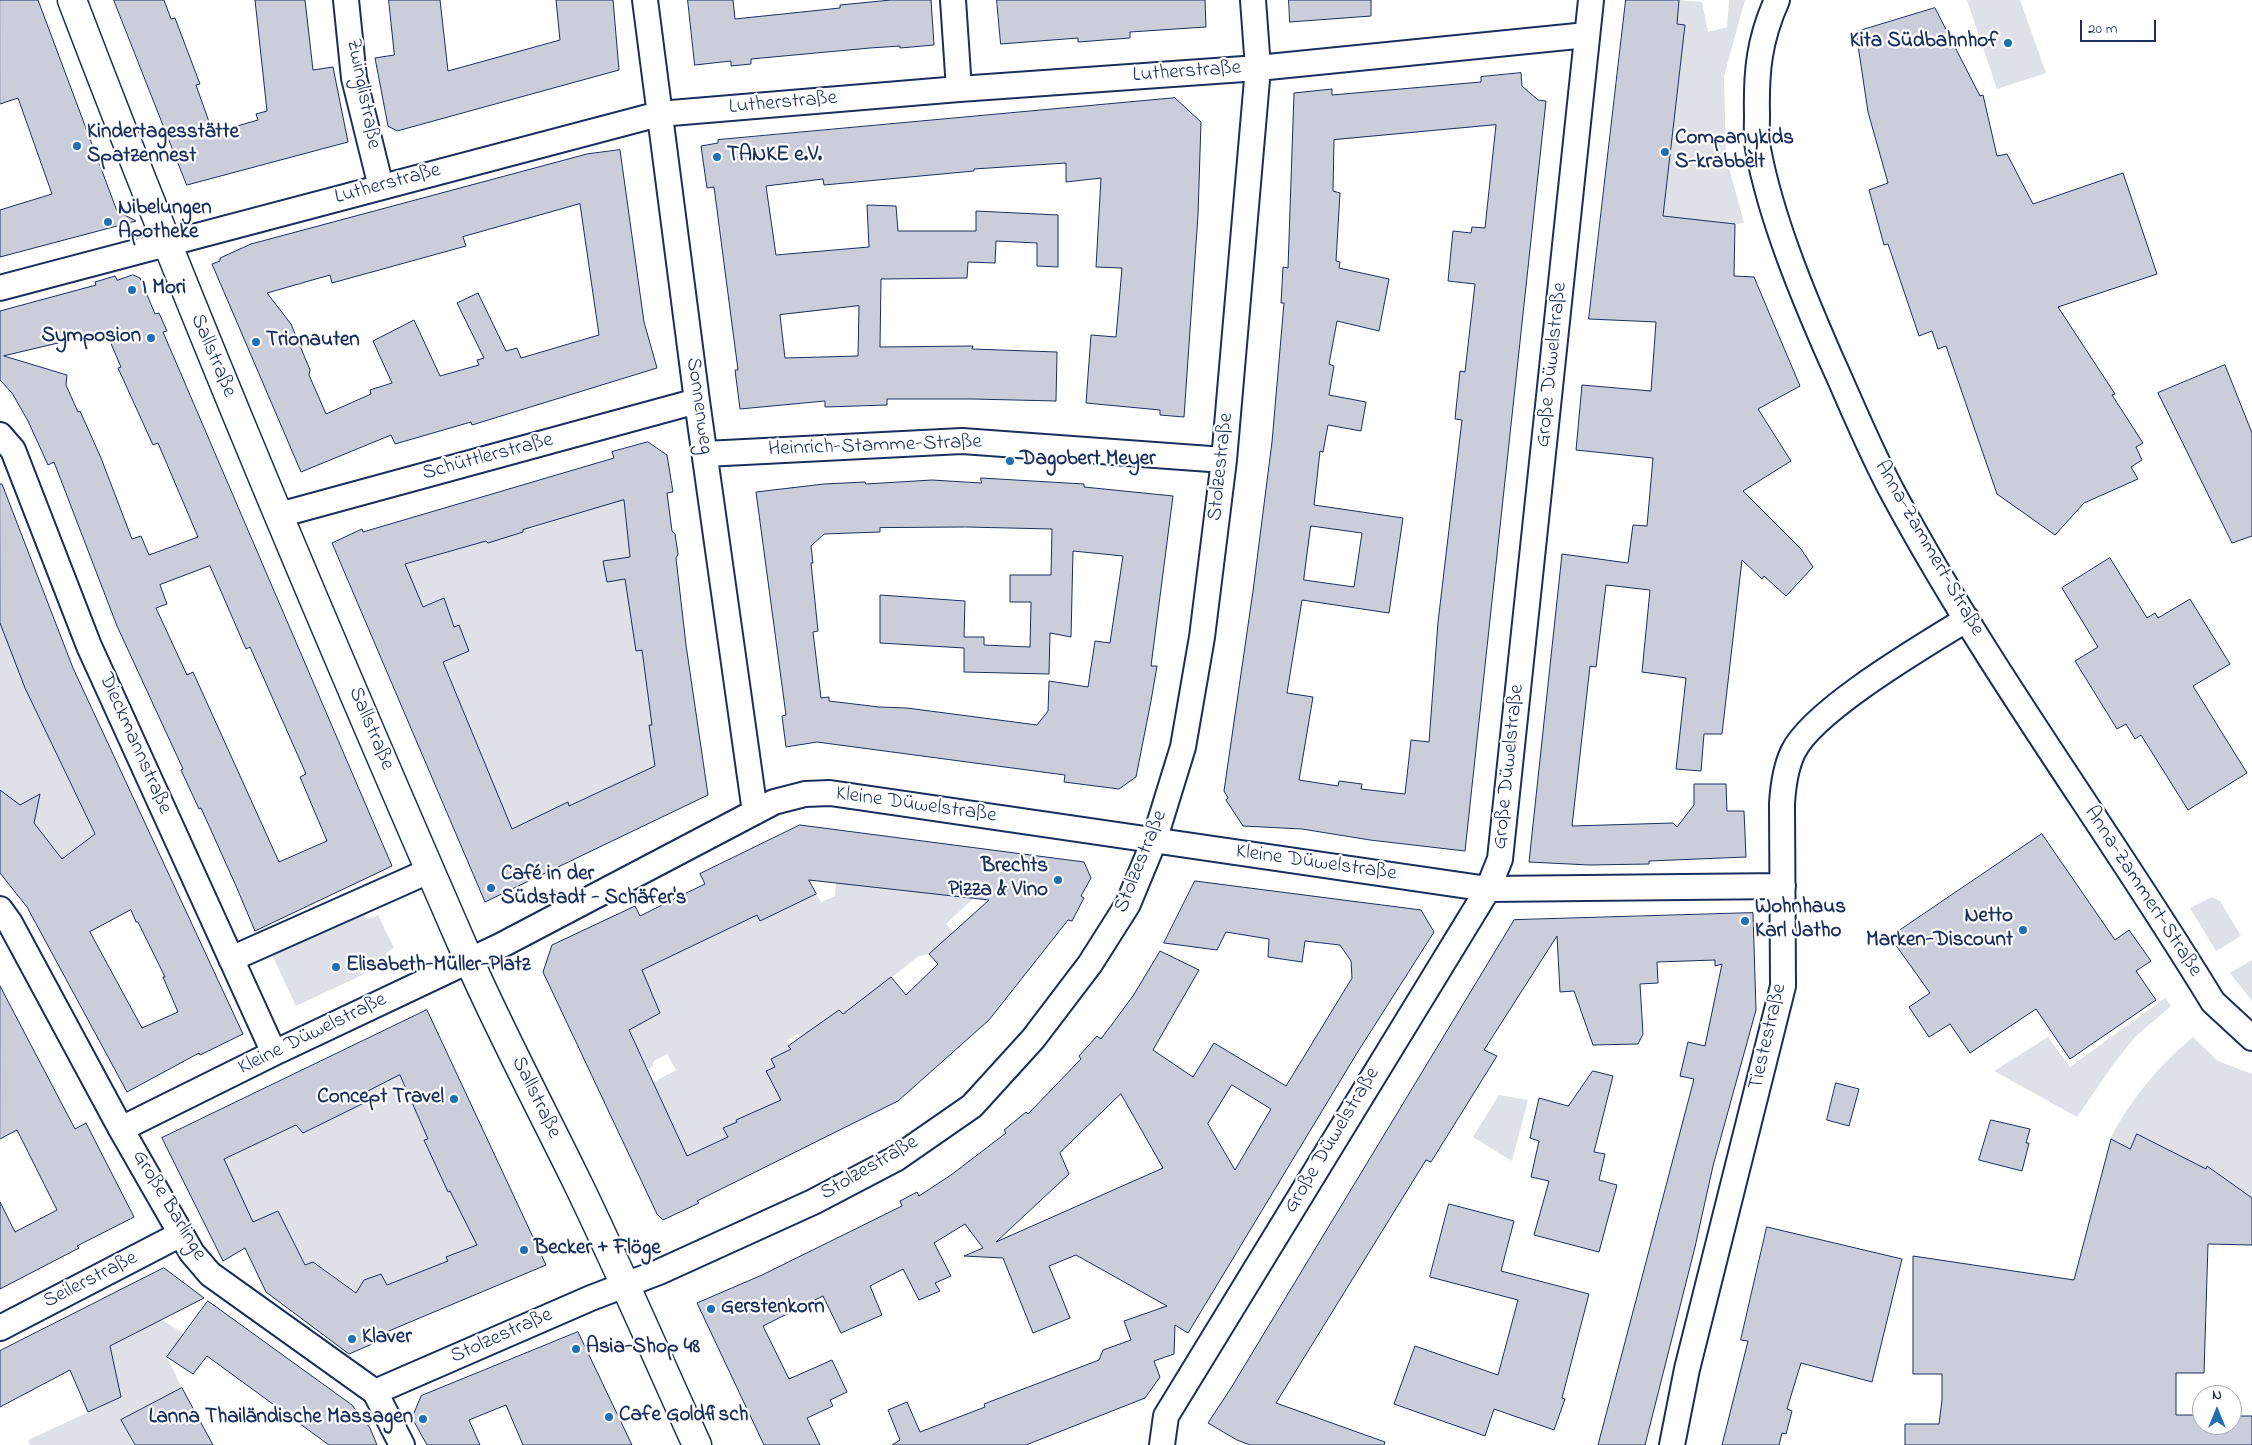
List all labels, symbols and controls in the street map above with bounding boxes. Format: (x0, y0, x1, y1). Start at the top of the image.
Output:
scale bar (2082, 10, 2158, 42)
text: 20 m (2088, 18, 2117, 40)
place label: Kita Südbahnhof (1850, 30, 1998, 56)
street label: Zwinglistraße (339, 37, 385, 151)
marker: Kita Südbahnhof (2002, 37, 2014, 49)
street label: Lutherstraße (1132, 57, 1242, 89)
street label: Lutherstraße (728, 87, 838, 121)
place label: Kindertagesstätte Spatzennest (87, 121, 239, 171)
place label: Companykids S-krabbelt (1675, 127, 1794, 177)
marker: Kindertagesstätte Spatzennest (71, 140, 83, 152)
place label: TANKE e.V. (727, 144, 822, 170)
marker: Companykids S-krabbelt (1659, 146, 1671, 158)
marker: TANKE e.V. (711, 151, 723, 163)
street label: Lutherstraße (332, 159, 444, 211)
place label: Nibelungen Apotheke (118, 197, 211, 247)
marker: Nibelungen Apotheke (102, 216, 114, 228)
place label: I Mori (142, 277, 186, 303)
street label: Große Düwelstraße (1532, 281, 1574, 449)
marker: I Mori (126, 284, 138, 296)
street label: Sallstraße (183, 311, 241, 401)
place label: Symposion (41, 325, 141, 351)
place label: Trionauten (266, 329, 360, 355)
marker: Symposion (145, 332, 157, 344)
marker: Trionauten (250, 336, 262, 348)
street label: Sonnenweg (679, 356, 717, 456)
street label: Stolzestraße (1204, 412, 1240, 522)
street label: Schüttlerstraße (420, 428, 556, 488)
street label: Heinrich-Stamme-Straße (768, 431, 982, 463)
place label: Dagobert Meyer (1020, 448, 1156, 474)
marker: Dagobert Meyer (1004, 455, 1016, 467)
street label: Anna-Zammert-Straße (1868, 457, 1988, 641)
street label: Dieckmannstraße (92, 670, 176, 818)
street label: Große Düwelstraße (1489, 683, 1531, 851)
street label: Sallstraße (341, 684, 399, 774)
street label: Kleine Düwelstraße (834, 782, 998, 830)
street label: Anna-Zammert-Straße (2077, 802, 2207, 982)
street label: Stolzestraße (1110, 807, 1174, 917)
street label: Kleine Düwelstraße (1234, 840, 1398, 888)
place label: Brechts Pizza & Vino (948, 855, 1048, 905)
place label: Café in der Südstadt - Schäfer's (501, 863, 686, 913)
marker: Brechts Pizza & Vino (1052, 874, 1064, 886)
marker: Café in der Südstadt - Schäfer's (485, 882, 497, 894)
place label: Wohnhaus Karl Jatho (1755, 896, 1846, 946)
place label: Netto Marken-Discount (1866, 905, 2013, 955)
marker: Wohnhaus Karl Jatho (1739, 915, 1751, 927)
marker: Netto Marken-Discount (2017, 924, 2029, 936)
place label: Elisabeth-Müller-Platz (346, 954, 531, 980)
marker: Elisabeth-Müller-Platz (330, 961, 342, 973)
street label: Tiestestraße (1745, 981, 1793, 1093)
street label: Kleine Düwelstraße (235, 988, 391, 1082)
street label: Sallstraße (504, 1053, 566, 1143)
street label: Große Düwelstraße (1280, 1064, 1386, 1218)
place label: Concept Travel (317, 1086, 444, 1112)
marker: Concept Travel (448, 1093, 460, 1105)
street label: Stolzestraße (817, 1131, 923, 1207)
street label: Große Barlinge (125, 1146, 211, 1266)
place label: Becker + Flöge (534, 1237, 661, 1263)
marker: Becker + Flöge (518, 1244, 530, 1256)
street label: Seilerstraße (40, 1247, 142, 1315)
place label: Gerstenkorn (721, 1296, 825, 1322)
street label: Stolzestraße (447, 1303, 557, 1371)
marker: Gerstenkorn (705, 1303, 717, 1315)
place label: Klaver (362, 1326, 412, 1352)
marker: Klaver (346, 1333, 358, 1345)
place label: Asia-Shop 48 (586, 1336, 700, 1362)
marker: Asia-Shop 48 (570, 1343, 582, 1355)
north arrow (2192, 1385, 2242, 1435)
text: N (2212, 1385, 2222, 1406)
place label: Cafe Goldfisch (619, 1404, 749, 1430)
place label: Lanna Thailändische Massagen (149, 1406, 413, 1432)
marker: Cafe Goldfisch (603, 1411, 615, 1423)
marker: Lanna Thailändische Massagen (417, 1413, 429, 1425)

